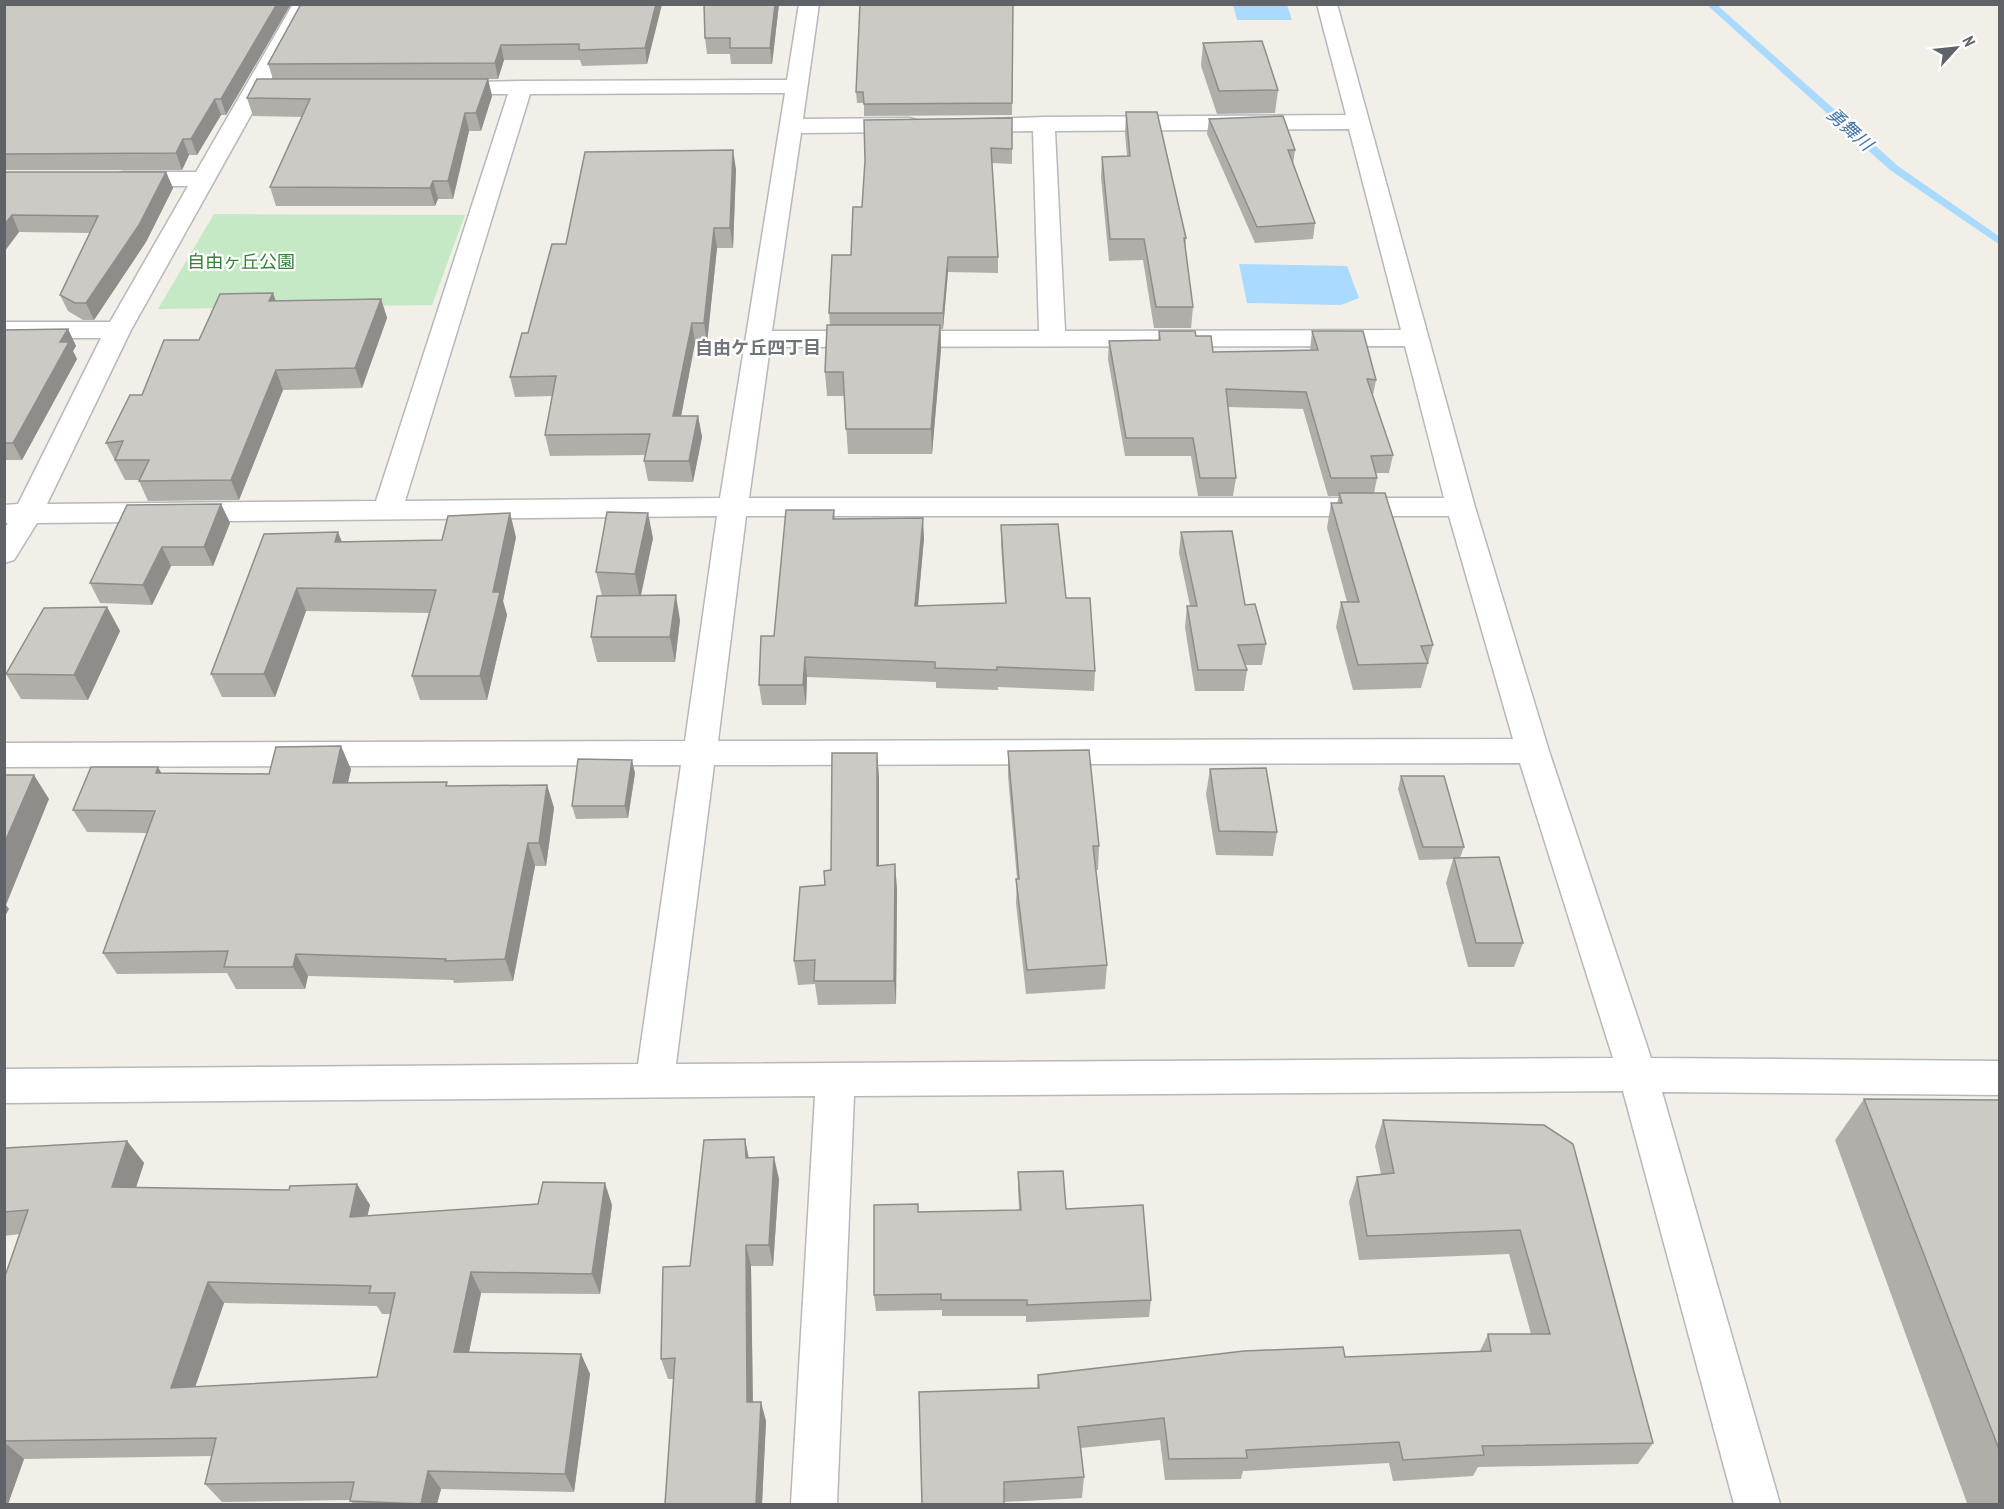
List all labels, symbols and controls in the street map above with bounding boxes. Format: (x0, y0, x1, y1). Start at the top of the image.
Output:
north arrow (1926, 18, 1986, 78)
text: N (1958, 33, 1980, 50)
water label: 勇舞川 (1822, 102, 1879, 157)
park label: 自由ヶ丘公園 (187, 250, 295, 273)
district label: 自由ケ丘四丁目 (695, 336, 821, 359)

